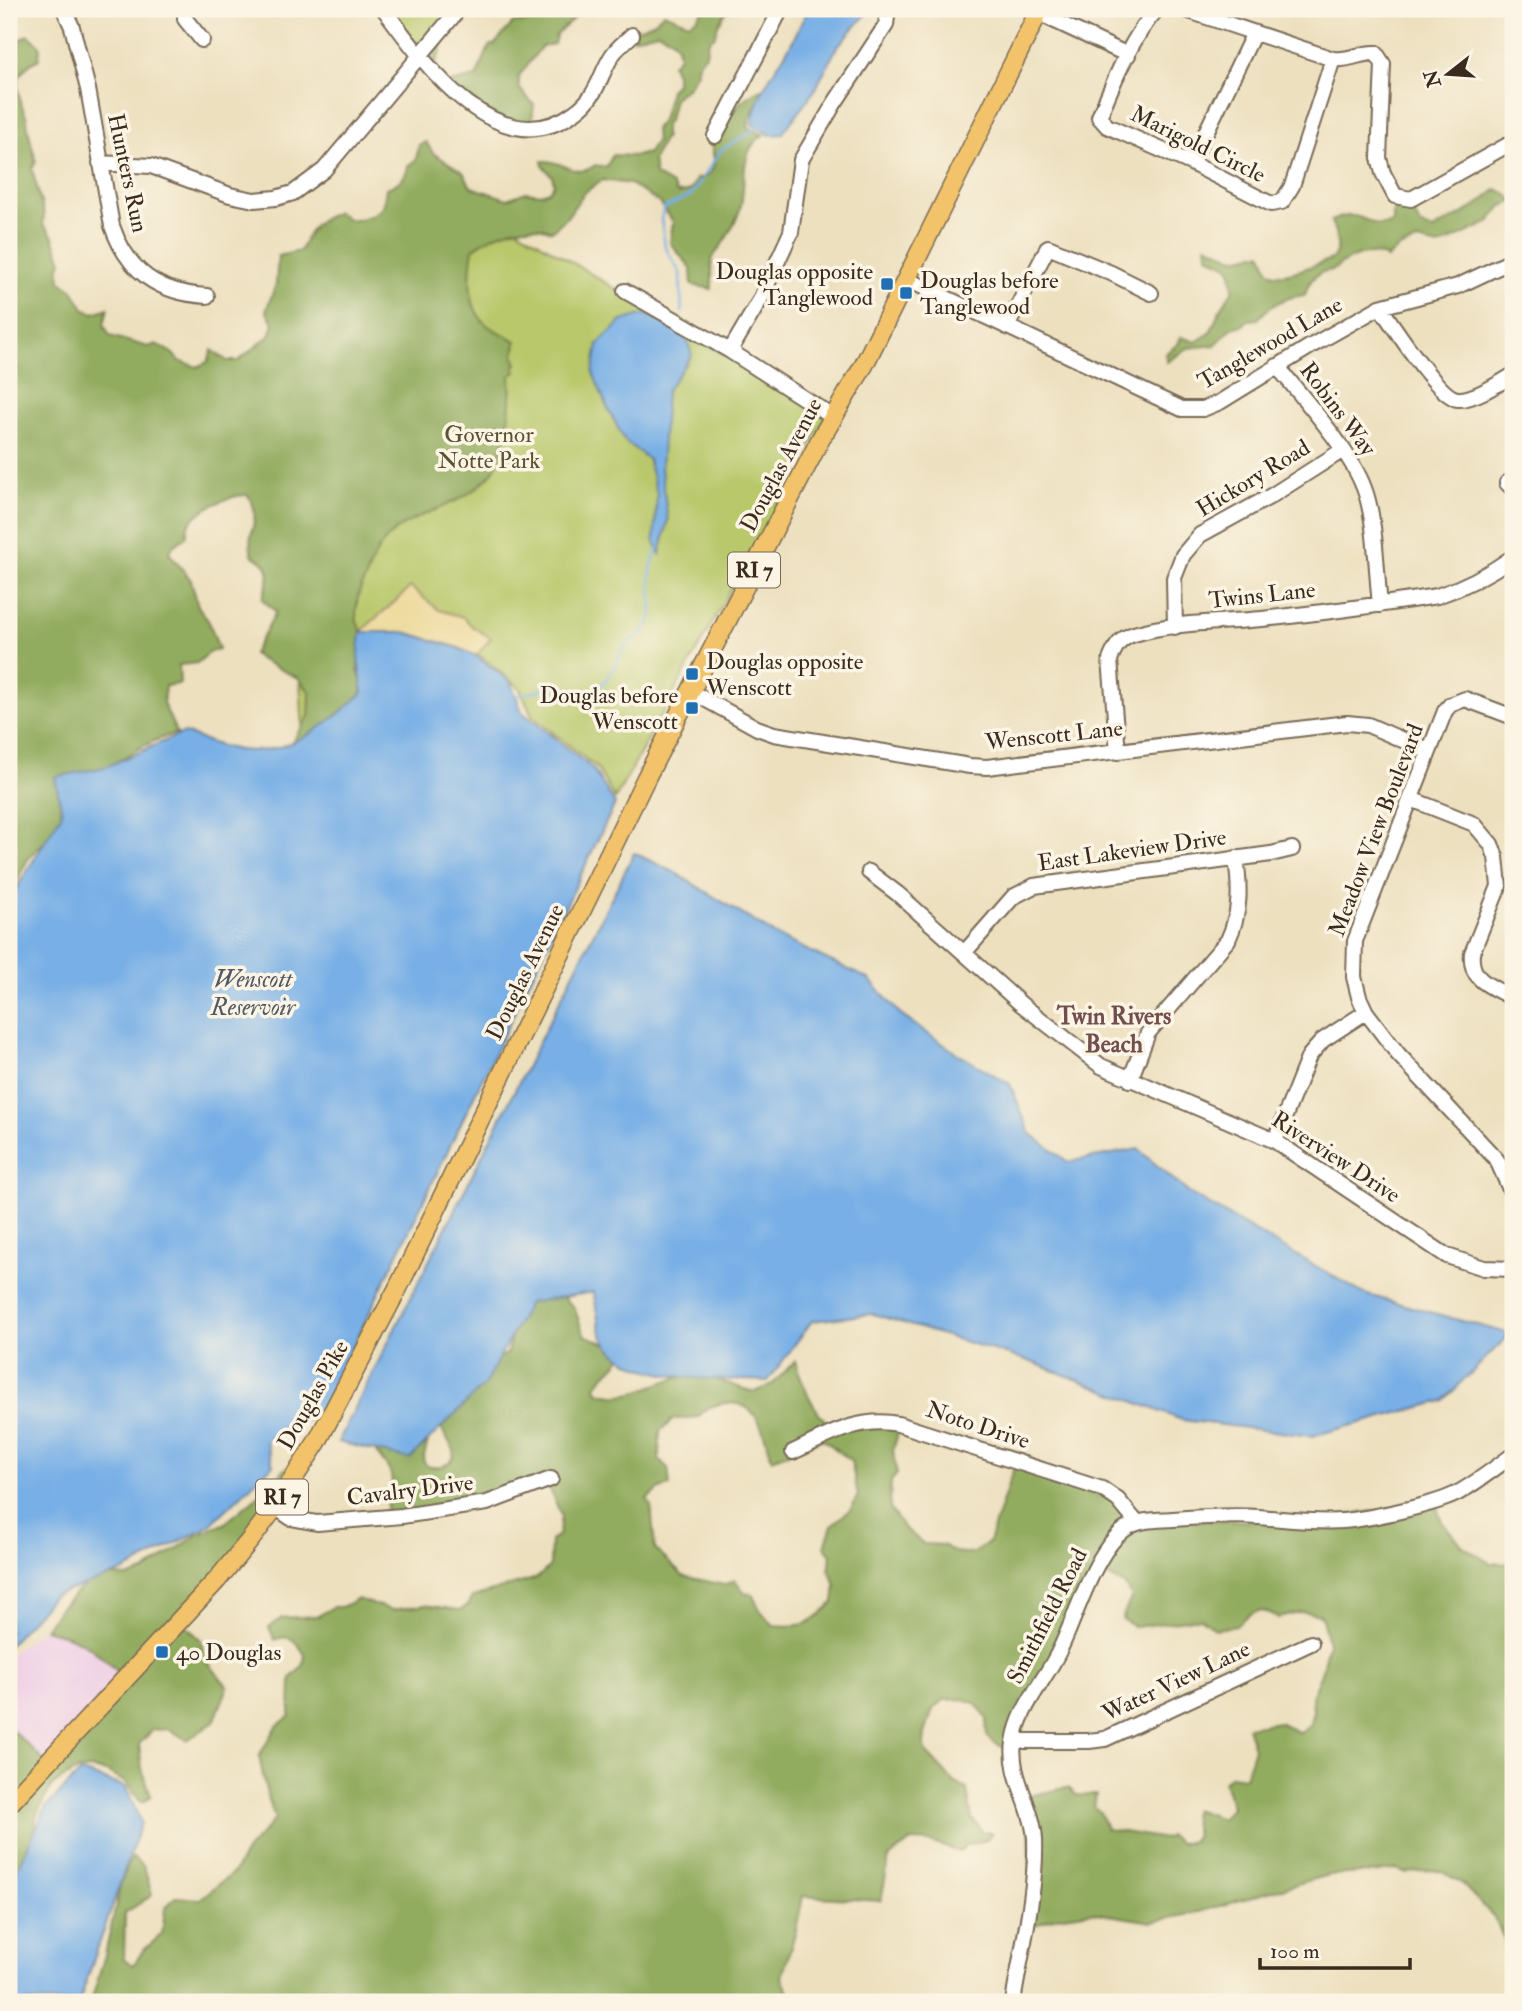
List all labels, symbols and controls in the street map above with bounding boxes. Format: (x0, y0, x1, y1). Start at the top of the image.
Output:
north arrow (1414, 38, 1484, 108)
text: N (1418, 66, 1447, 91)
street label: Marigold Circle (1126, 99, 1271, 189)
street label: Hunters Run (101, 111, 155, 235)
place label: Douglas opposite Tanglewood (716, 257, 873, 312)
place label: Douglas before Tanglewood (920, 266, 1059, 321)
marker: Douglas opposite Tanglewood (879, 276, 895, 292)
marker: Douglas before Tanglewood (898, 285, 914, 301)
street label: Tanglewood Lane (1192, 290, 1348, 396)
street label: Robins Way (1293, 356, 1383, 462)
street label: Douglas Avenue (734, 393, 829, 537)
park label: Governor Notte Park (438, 420, 540, 475)
street label: Hickory Road (1191, 433, 1315, 523)
road number: RI 7 (728, 552, 780, 588)
street label: Twins Lane (1207, 575, 1317, 615)
place label: Douglas opposite Wenscott (705, 647, 864, 702)
marker: Douglas opposite Wenscott (684, 666, 700, 682)
place label: Douglas before Wenscott (539, 681, 678, 736)
marker: Douglas before Wenscott (684, 700, 700, 716)
street label: Wenscott Lane (983, 713, 1125, 757)
street label: Meadow View Boulevard (1322, 720, 1430, 940)
street label: East Lakeview Drive (1036, 822, 1228, 878)
street label: Douglas Avenue (480, 899, 571, 1045)
water label: Wenscott Reservoir (210, 964, 296, 1023)
district label: Twin Rivers Beach (1056, 1001, 1171, 1060)
street label: Riverview Drive (1266, 1105, 1406, 1210)
street label: Douglas Pike (271, 1335, 355, 1455)
street label: Noto Drive (923, 1395, 1034, 1455)
street label: Cavalry Drive (345, 1468, 475, 1512)
road number: RI 7 (256, 1480, 308, 1514)
street label: Smithfield Road (1000, 1543, 1094, 1689)
street label: Water View Lane (1097, 1634, 1255, 1728)
place label: 40 Douglas (176, 1638, 281, 1667)
marker: 40 Douglas (154, 1644, 170, 1660)
scale bar (1260, 1927, 1410, 1971)
text: 100 m (1270, 1938, 1320, 1965)

